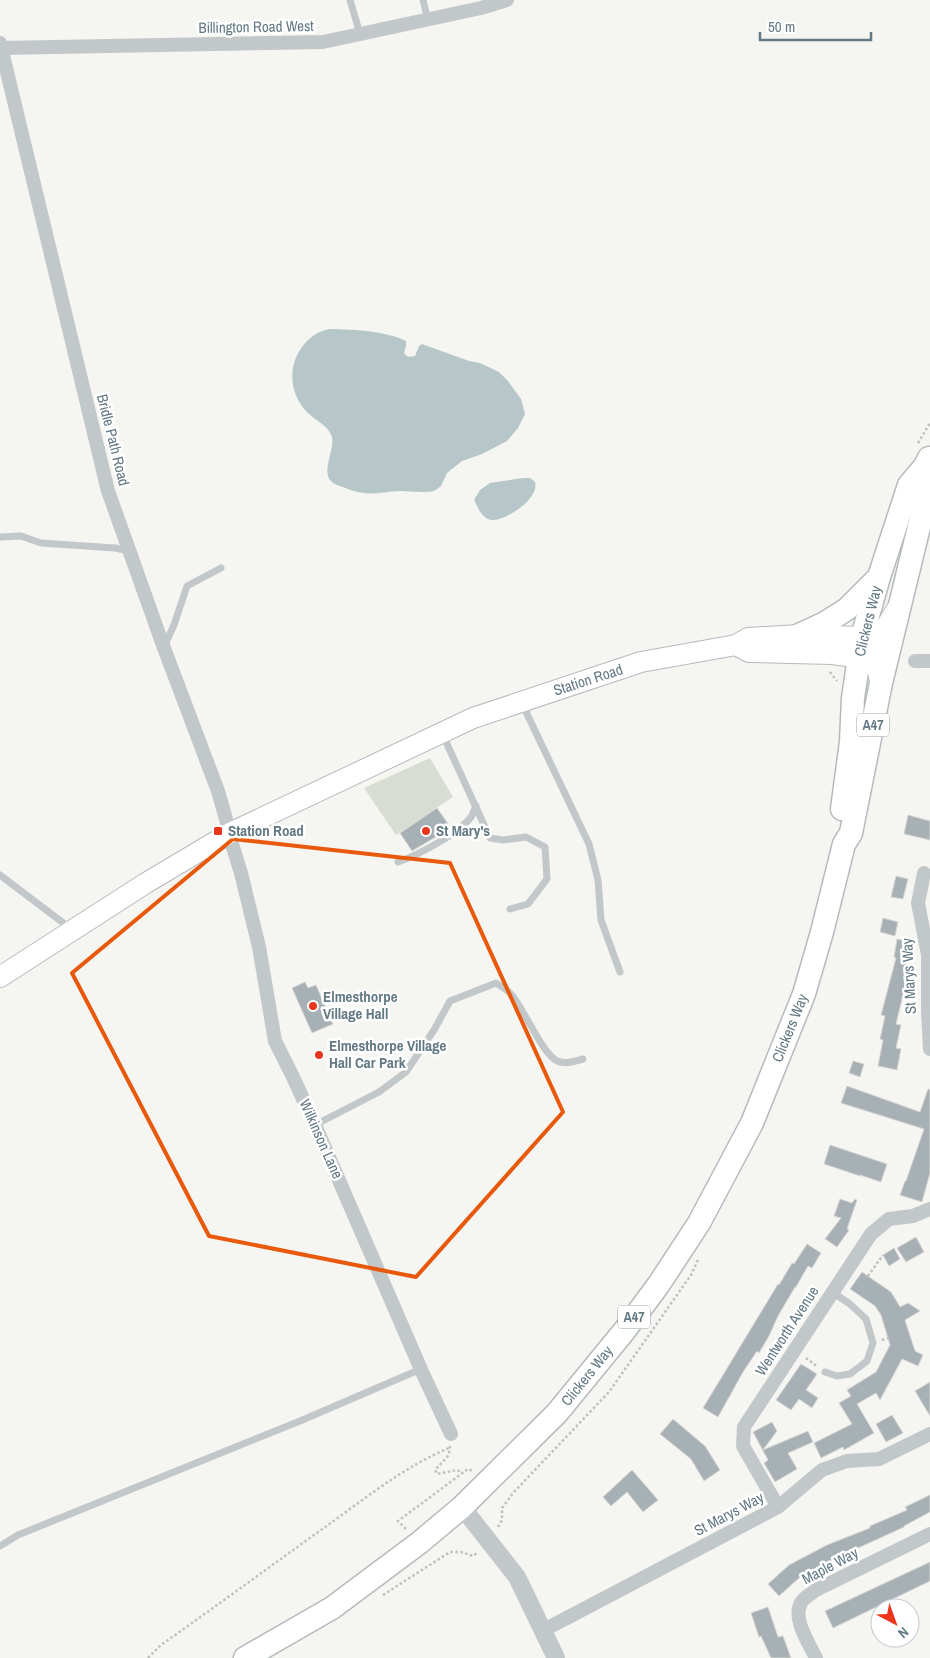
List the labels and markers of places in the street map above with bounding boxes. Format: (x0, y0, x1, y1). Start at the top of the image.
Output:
place label: Station Road (228, 820, 304, 841)
place label: St Mary's (436, 820, 490, 841)
marker: Station Road (212, 825, 224, 837)
marker: St Mary's (420, 825, 432, 837)
place label: Elmesthorpe Village Hall (323, 986, 398, 1024)
marker: Elmesthorpe Village Hall (307, 1000, 319, 1012)
place label: Elmesthorpe Village Hall Car Park (329, 1035, 447, 1073)
marker: Elmesthorpe Village Hall Car Park (313, 1049, 325, 1061)

